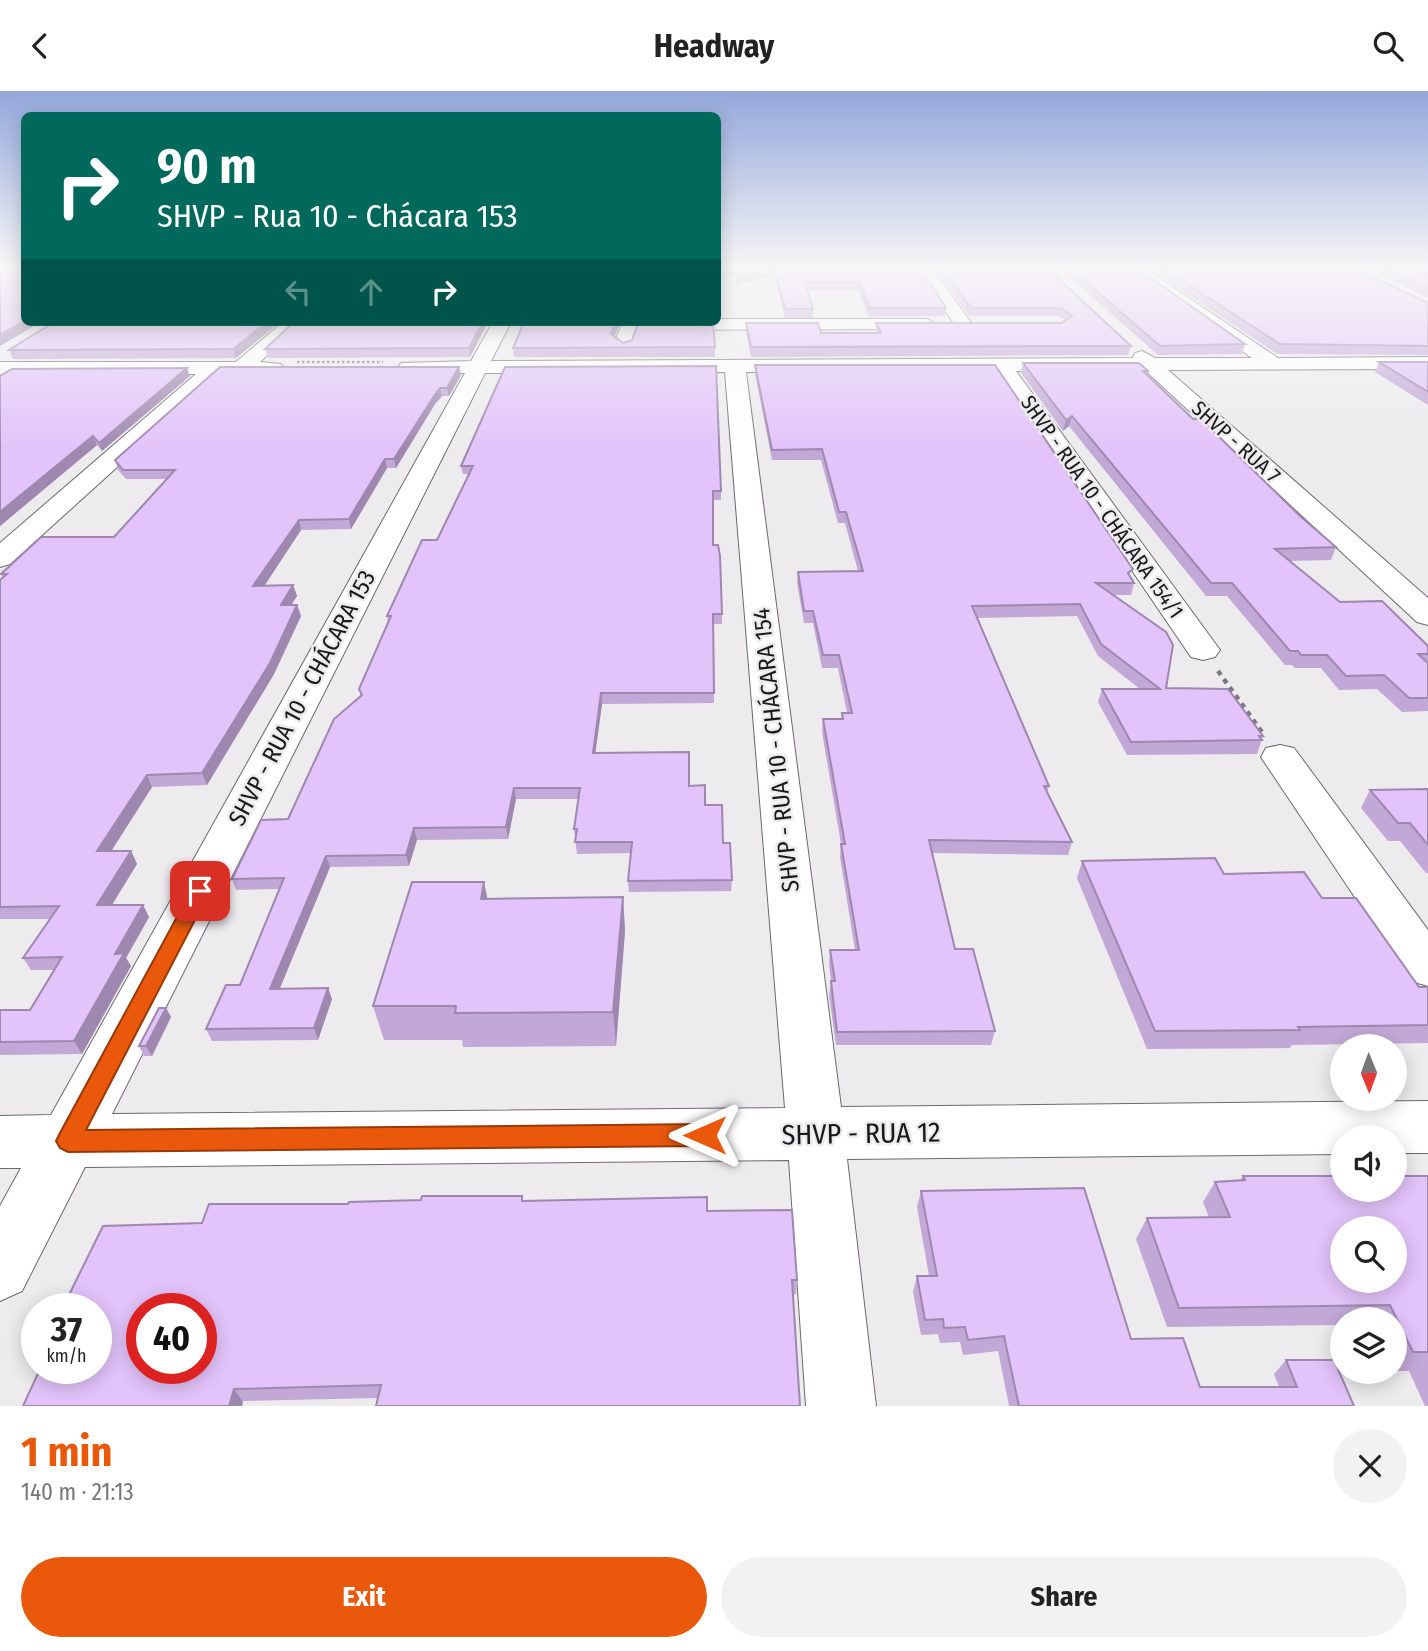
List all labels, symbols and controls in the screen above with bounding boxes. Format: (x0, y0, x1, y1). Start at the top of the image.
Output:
icon: back (21, 27, 59, 65)
text: Headway (654, 27, 774, 65)
icon: search (1369, 27, 1407, 65)
text: 90 m (157, 137, 257, 196)
icon: right (42, 140, 133, 231)
text: SHVP - Rua 10 - Chácara 153 (157, 197, 518, 235)
icon: left (279, 273, 317, 311)
icon: ahead (352, 273, 390, 311)
icon: right (425, 273, 463, 311)
street label: SHVP - RUA 10 - CHÁCARA 154/1 (1015, 390, 1189, 624)
street label: SHVP - RUA 7 (1186, 395, 1286, 489)
street label: SHVP - RUA 10 - CHÁCARA 153 (222, 565, 381, 830)
street label: SHVP - RUA 10 - CHÁCARA 154 (746, 606, 805, 894)
pin (170, 861, 230, 921)
icon: arrive (181, 872, 219, 910)
north arrow (1330, 1034, 1407, 1111)
map controls (1330, 1034, 1407, 1384)
position arrow (668, 1098, 742, 1172)
street label: SHVP - RUA 12 (781, 1116, 941, 1151)
button: sound (1330, 1125, 1407, 1202)
button: search (1330, 1216, 1407, 1293)
speed limit sign: 40 (126, 1293, 217, 1384)
button: layers (1330, 1307, 1407, 1384)
text: 37 (51, 1308, 82, 1350)
text: km/h (46, 1345, 87, 1367)
text: 1 min (21, 1427, 112, 1477)
button: close (1333, 1429, 1407, 1503)
text: 140 m · 21:13 (21, 1478, 134, 1506)
button: Exit (21, 1557, 707, 1637)
button: Share (721, 1557, 1407, 1637)

